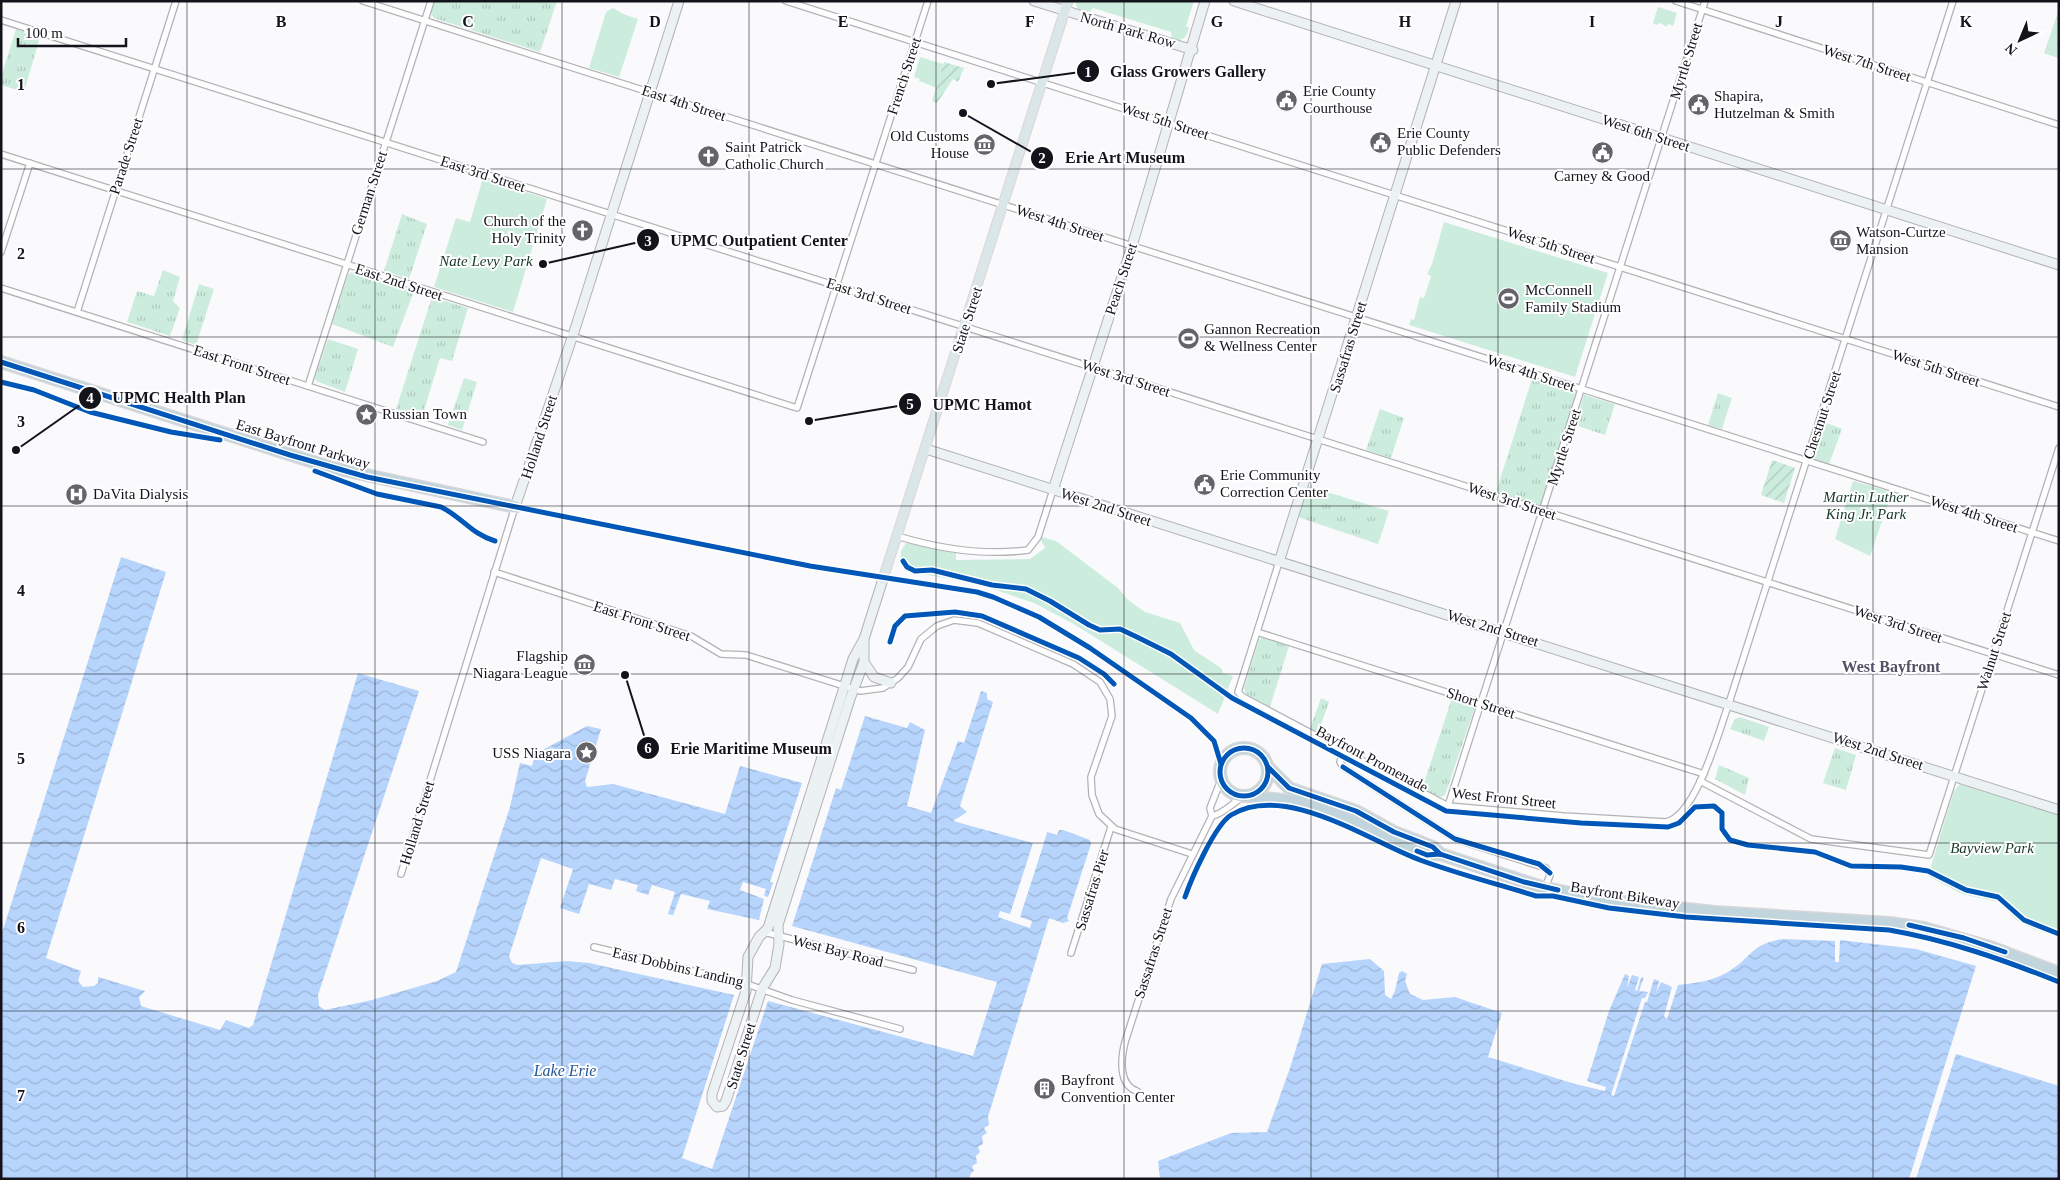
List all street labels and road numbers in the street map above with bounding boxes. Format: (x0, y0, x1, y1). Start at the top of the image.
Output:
street label: North Park Row (1079, 9, 1178, 51)
street label: Myrtle Street (1667, 20, 1706, 101)
street label: French Street (884, 35, 924, 117)
street label: West 7th Street (1821, 41, 1914, 85)
street label: East 4th Street (640, 82, 729, 124)
street label: West 5th Street (1119, 99, 1212, 143)
street label: West 6th Street (1600, 111, 1693, 155)
street label: Parade Street (106, 115, 146, 196)
street label: German Street (348, 148, 390, 237)
street label: East 3rd Street (439, 153, 528, 196)
street label: West 4th Street (1014, 201, 1107, 245)
street label: West 5th Street (1505, 223, 1598, 267)
street label: Peach Street (1102, 240, 1140, 317)
street label: East 2nd Street (353, 260, 445, 304)
street label: East 3rd Street (825, 275, 914, 318)
street label: State Street (949, 284, 985, 355)
street label: Sassafras Street (1327, 299, 1370, 395)
street label: East Front Street (192, 342, 293, 388)
street label: West 5th Street (1890, 346, 1983, 390)
street label: West 4th Street (1485, 351, 1578, 395)
street label: West 3rd Street (1080, 356, 1173, 400)
street label: Chestnut Street (1800, 368, 1844, 461)
street label: Holland Street (518, 392, 560, 481)
street label: Myrtle Street (1544, 406, 1584, 487)
street label: East Bayfront Parkway (234, 416, 372, 472)
street label: West 3rd Street (1466, 479, 1559, 523)
street label: West 2nd Street (1059, 485, 1154, 529)
street label: West 4th Street (1928, 492, 2021, 536)
street label: East Front Street (592, 598, 693, 644)
street label: West 3rd Street (1852, 602, 1945, 646)
street label: West 2nd Street (1445, 607, 1541, 650)
street label: Walnut Street (1974, 609, 2014, 692)
street label: Short Street (1445, 684, 1518, 722)
street label: Bayfront Promenade (1313, 723, 1431, 795)
street label: West 2nd Street (1831, 729, 1926, 773)
street label: Holland Street (397, 778, 438, 867)
street label: West Front Street (1451, 785, 1558, 812)
street label: Sassafras Pier (1072, 848, 1112, 932)
street label: Bayfront Bikeway (1569, 878, 1681, 912)
street label: Sassafras Street (1131, 905, 1175, 1000)
street label: West Bay Road (791, 932, 886, 970)
street label: East Dobbins Landing (611, 944, 746, 990)
street label: State Street (723, 1020, 759, 1091)

